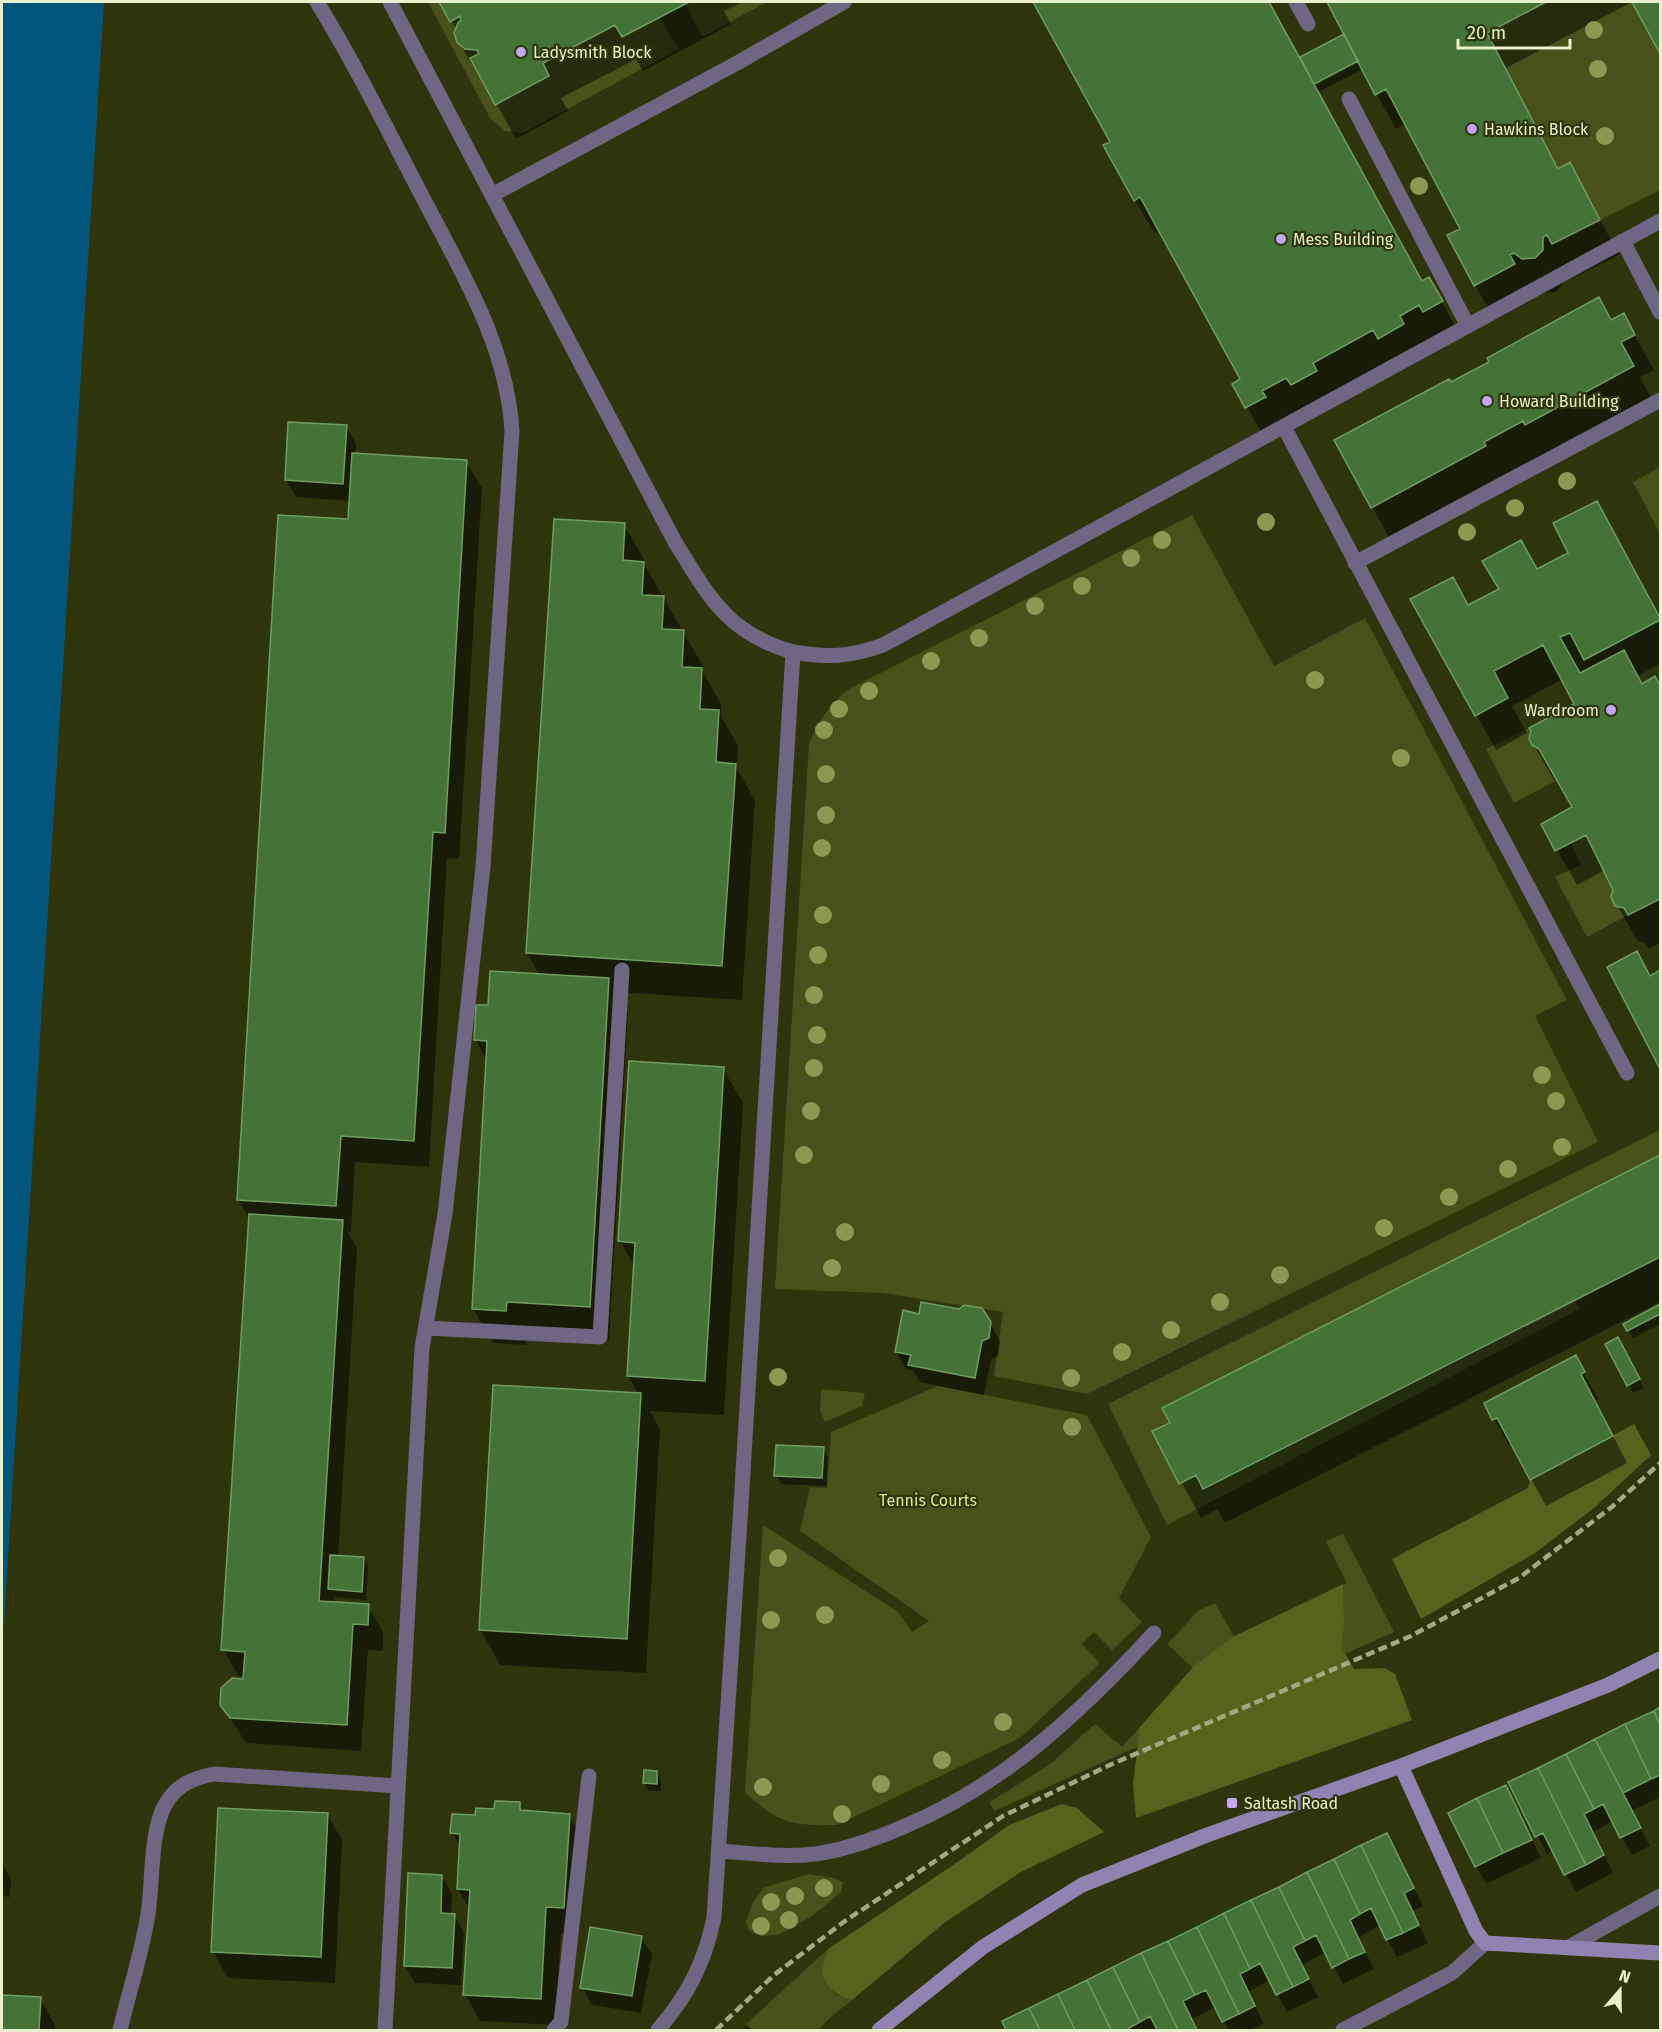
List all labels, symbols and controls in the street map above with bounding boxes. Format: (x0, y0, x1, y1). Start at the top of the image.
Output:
scale bar (1458, 12, 1570, 50)
text: 20 m (1467, 22, 1506, 44)
place label: Ladysmith Block (533, 43, 652, 62)
marker: Ladysmith Block (514, 45, 528, 59)
place label: Hawkins Block (1484, 120, 1589, 139)
marker: Hawkins Block (1465, 122, 1479, 136)
place label: Mess Building (1293, 230, 1394, 249)
marker: Mess Building (1274, 232, 1288, 246)
place label: Howard Building (1499, 392, 1619, 411)
marker: Howard Building (1480, 394, 1494, 408)
place label: Wardroom (1524, 701, 1599, 720)
marker: Wardroom (1604, 703, 1618, 717)
park label: Tennis Courts (879, 1491, 977, 1510)
place label: Saltash Road (1244, 1794, 1338, 1813)
marker: Saltash Road (1225, 1796, 1239, 1810)
north arrow (1590, 1960, 1650, 2020)
text: N (1617, 1966, 1633, 1987)

